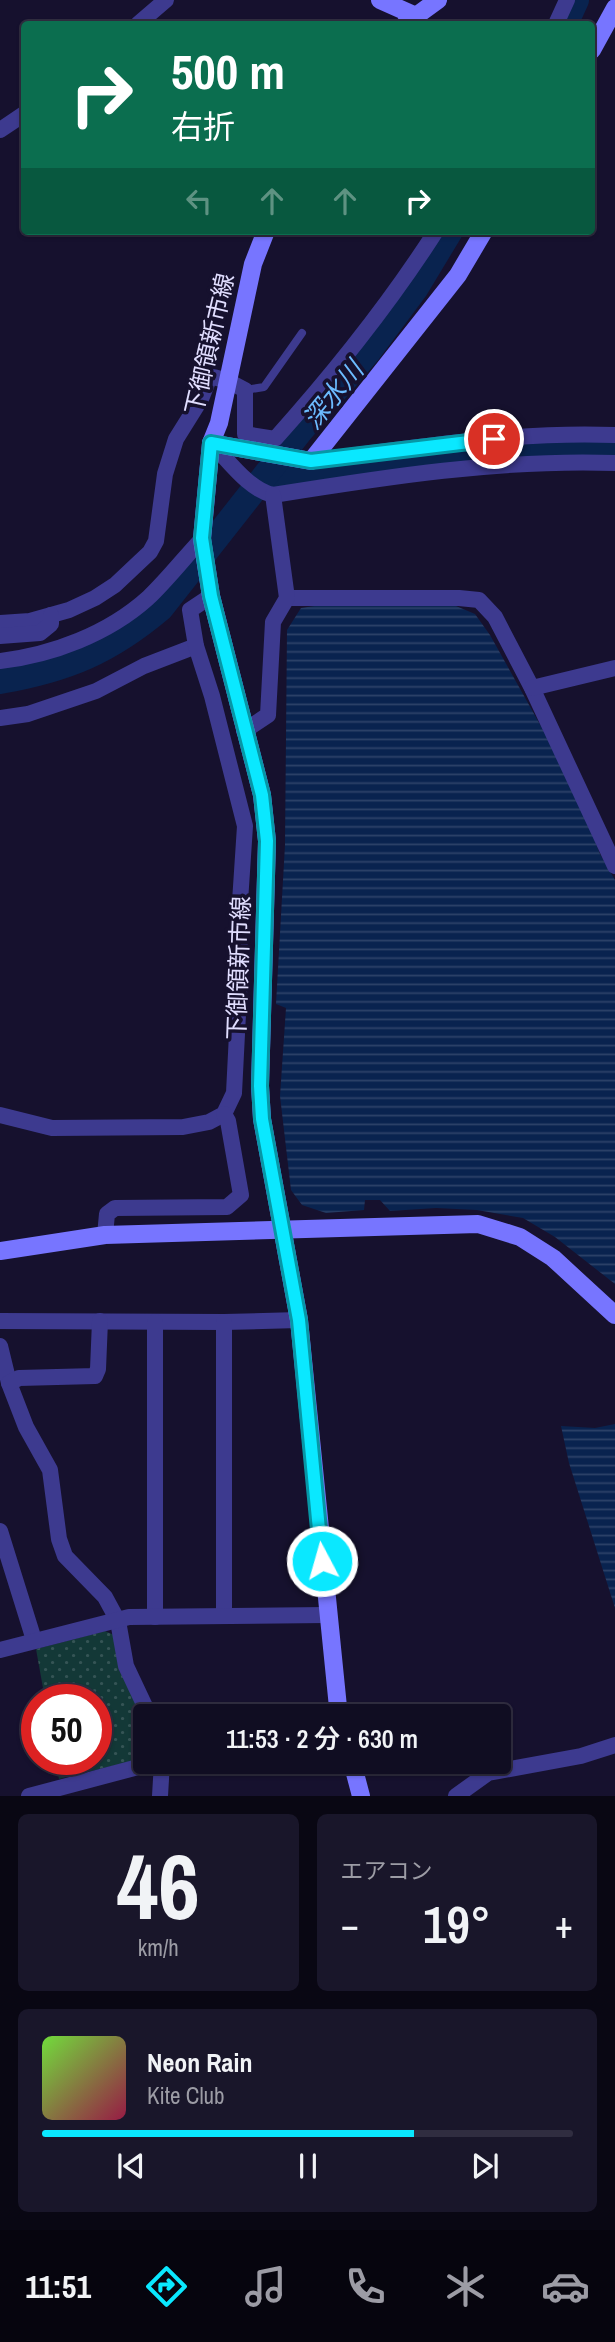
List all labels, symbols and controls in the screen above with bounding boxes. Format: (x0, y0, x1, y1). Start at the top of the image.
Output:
text: 500 m (171, 38, 285, 104)
icon: right (56, 49, 147, 140)
text: 右折 (171, 105, 235, 148)
icon: left (180, 182, 218, 220)
icon: ahead (253, 182, 291, 220)
icon: ahead (326, 182, 364, 220)
icon: right (399, 182, 437, 220)
street label: 下御領新市線 (177, 270, 241, 418)
water label: 深水川 (294, 351, 373, 436)
pin (464, 409, 524, 469)
icon: arrive (475, 420, 513, 458)
street label: 下御領新市線 (219, 895, 257, 1040)
position arrow (285, 1524, 359, 1598)
speed limit sign: 50 (21, 1684, 112, 1775)
text: 11:53 · 2 分 · 630 m (226, 1721, 418, 1756)
text: 46 (117, 1825, 200, 1947)
text: エアコン (341, 1855, 433, 1886)
text: 19° (423, 1889, 491, 1959)
text: − (341, 1899, 359, 1950)
text: + (555, 1899, 573, 1950)
text: km/h (138, 1932, 179, 1963)
text: Neon Rain (147, 2045, 252, 2080)
text: Kite Club (147, 2080, 225, 2111)
icon: previous (112, 2147, 150, 2185)
icon: pause (289, 2147, 327, 2185)
icon: next (466, 2147, 504, 2185)
icon: directions (142, 2262, 191, 2311)
icon: music (241, 2262, 290, 2311)
icon: phone (341, 2262, 390, 2311)
icon: climate (441, 2262, 490, 2311)
icon: car (541, 2262, 590, 2311)
text: 11:51 (25, 2265, 91, 2308)

